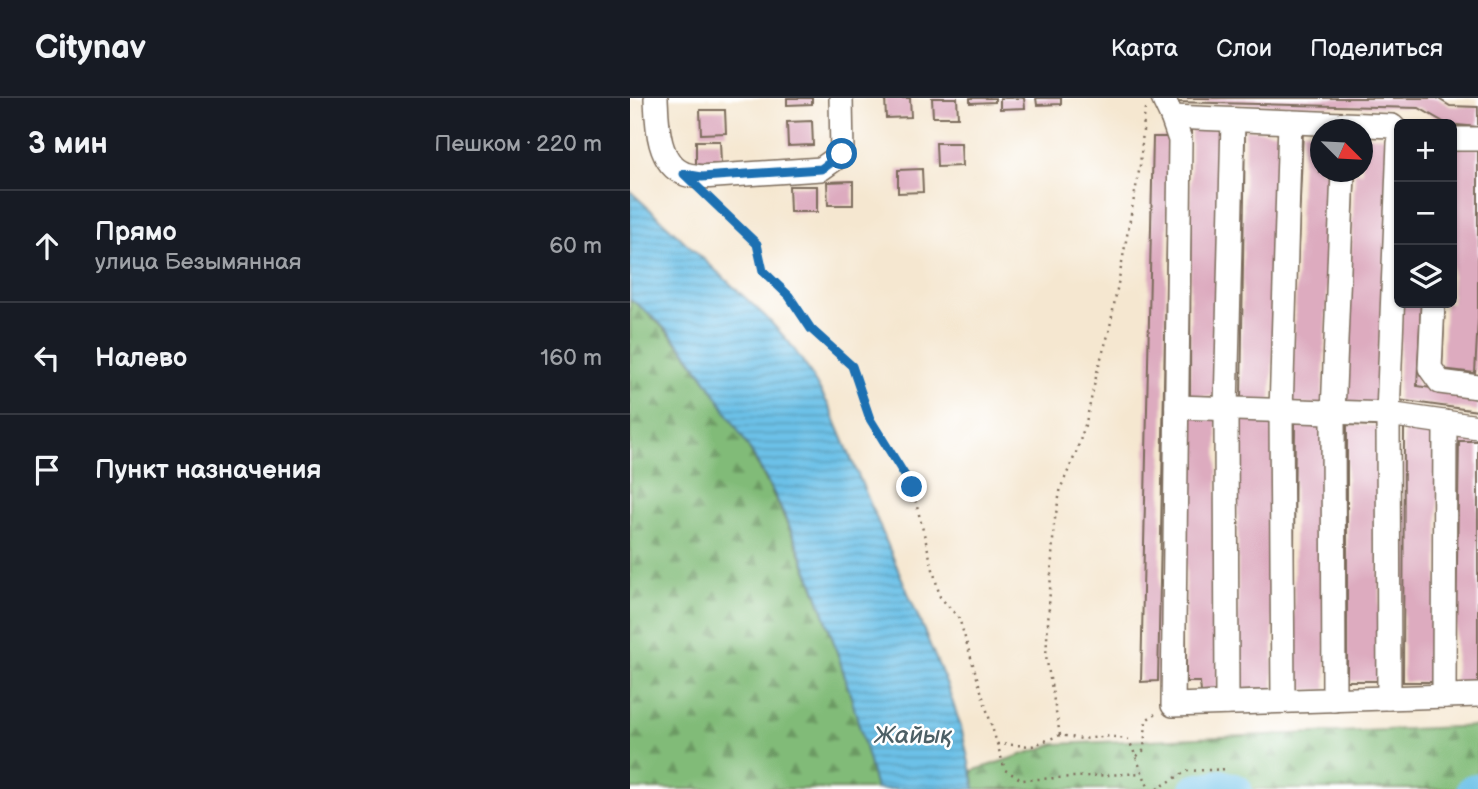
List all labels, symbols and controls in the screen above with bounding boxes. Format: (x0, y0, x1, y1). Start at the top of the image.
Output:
text: Citynav (35, 28, 146, 68)
text: Карта (1111, 34, 1178, 63)
text: Слои (1216, 34, 1272, 63)
text: Поделиться (1310, 34, 1443, 63)
north arrow (1310, 119, 1373, 182)
map controls (1394, 119, 1457, 308)
button: + (1394, 119, 1457, 182)
text: 3 мин (28, 126, 108, 162)
text: Пешком · 220 m (434, 130, 602, 158)
route start (826, 138, 857, 169)
button: − (1394, 182, 1457, 245)
text: Прямо (95, 217, 177, 248)
icon: ahead (28, 227, 66, 265)
text: 60 m (549, 232, 602, 260)
button: layers (1394, 245, 1457, 308)
text: улица Безымянная (95, 248, 302, 276)
icon: left (28, 339, 66, 377)
text: Налево (95, 343, 187, 374)
text: 160 m (540, 344, 602, 372)
icon: arrive (28, 451, 66, 489)
text: Пункт назначения (95, 455, 321, 486)
route end (896, 471, 927, 502)
water label: Жайық (873, 721, 953, 750)

